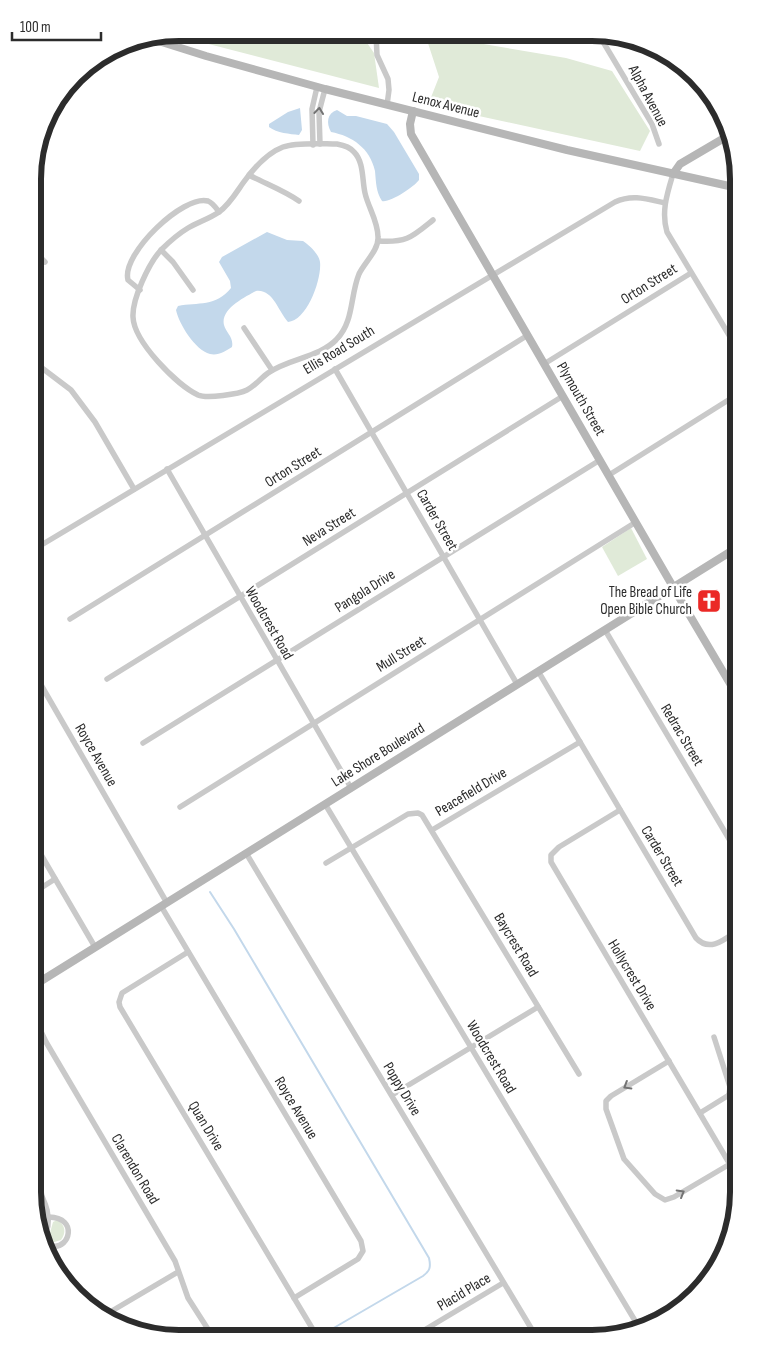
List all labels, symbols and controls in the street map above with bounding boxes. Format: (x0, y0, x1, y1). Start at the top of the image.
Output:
scale bar (12, 10, 101, 42)
text: 100 m (20, 18, 51, 37)
street label: Alpha Avenue (623, 61, 672, 130)
street label: Lenox Avenue (410, 87, 482, 123)
one-way arrow (314, 107, 325, 115)
street label: Orton Street (617, 259, 681, 309)
street label: Ellis Road South (300, 321, 378, 379)
street label: Plymouth Street (552, 359, 610, 440)
street label: Orton Street (261, 442, 325, 492)
street label: Carder Street (412, 486, 462, 554)
street label: Neva Street (299, 503, 359, 551)
street label: Pangola Drive (331, 565, 399, 617)
street label: Woodcrest Road (240, 583, 298, 663)
place label: The Bread of Life Open Bible Church (600, 583, 692, 619)
church icon: The Bread of Life Open Bible Church (696, 588, 722, 614)
street label: Mull Street (373, 631, 430, 677)
street label: Redrac Street (656, 701, 708, 770)
street label: Lake Shore Boulevard (328, 719, 428, 791)
street label: Royce Avenue (70, 720, 122, 790)
street label: Peacefield Drive (432, 763, 510, 821)
street label: Carder Street (636, 822, 688, 890)
street label: Baycrest Road (489, 910, 543, 980)
street label: Hollycrest Drive (603, 936, 661, 1014)
street label: Woodcrest Road (462, 1017, 520, 1097)
street label: Poppy Drive (379, 1059, 425, 1119)
street label: Royce Avenue (270, 1073, 322, 1143)
one-way arrow (623, 1080, 632, 1090)
street label: Quan Drive (184, 1098, 228, 1154)
street label: Clarendon Road (107, 1130, 163, 1208)
one-way arrow (675, 1190, 684, 1200)
street label: Placid Place (434, 1269, 494, 1315)

